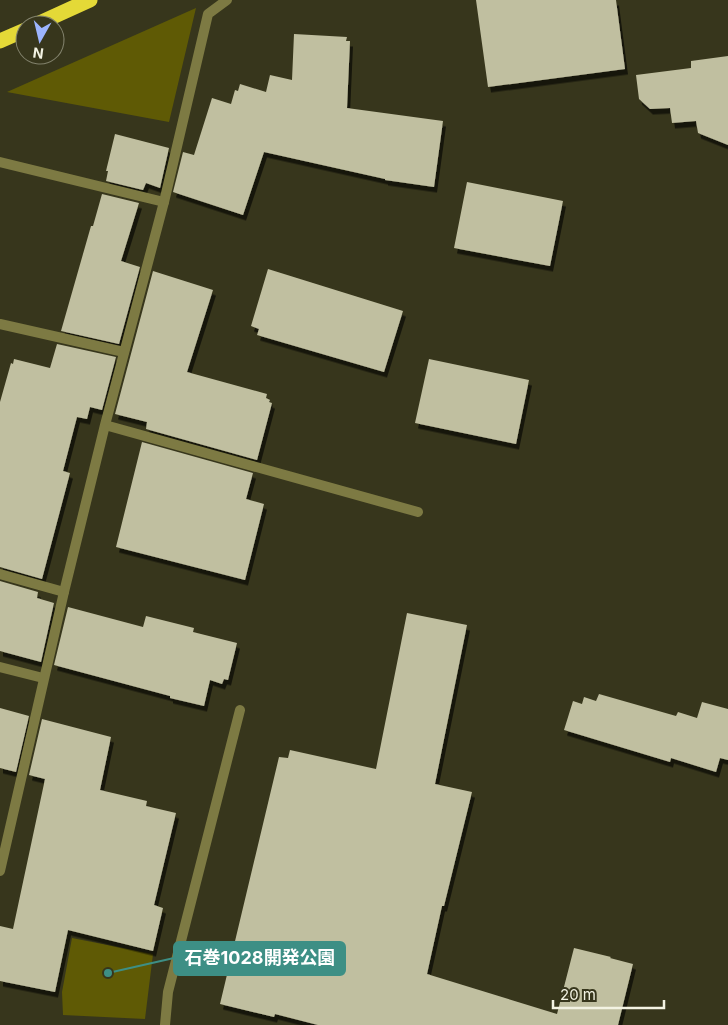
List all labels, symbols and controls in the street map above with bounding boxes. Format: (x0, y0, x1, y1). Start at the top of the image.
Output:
north arrow (15, 15, 65, 65)
text: N (32, 44, 45, 63)
callout: 石巻1028開発公園 (174, 942, 345, 975)
text: 石巻1028開発公園 (185, 947, 335, 968)
scale bar (553, 978, 664, 1010)
text: 20 m (560, 985, 596, 1004)

